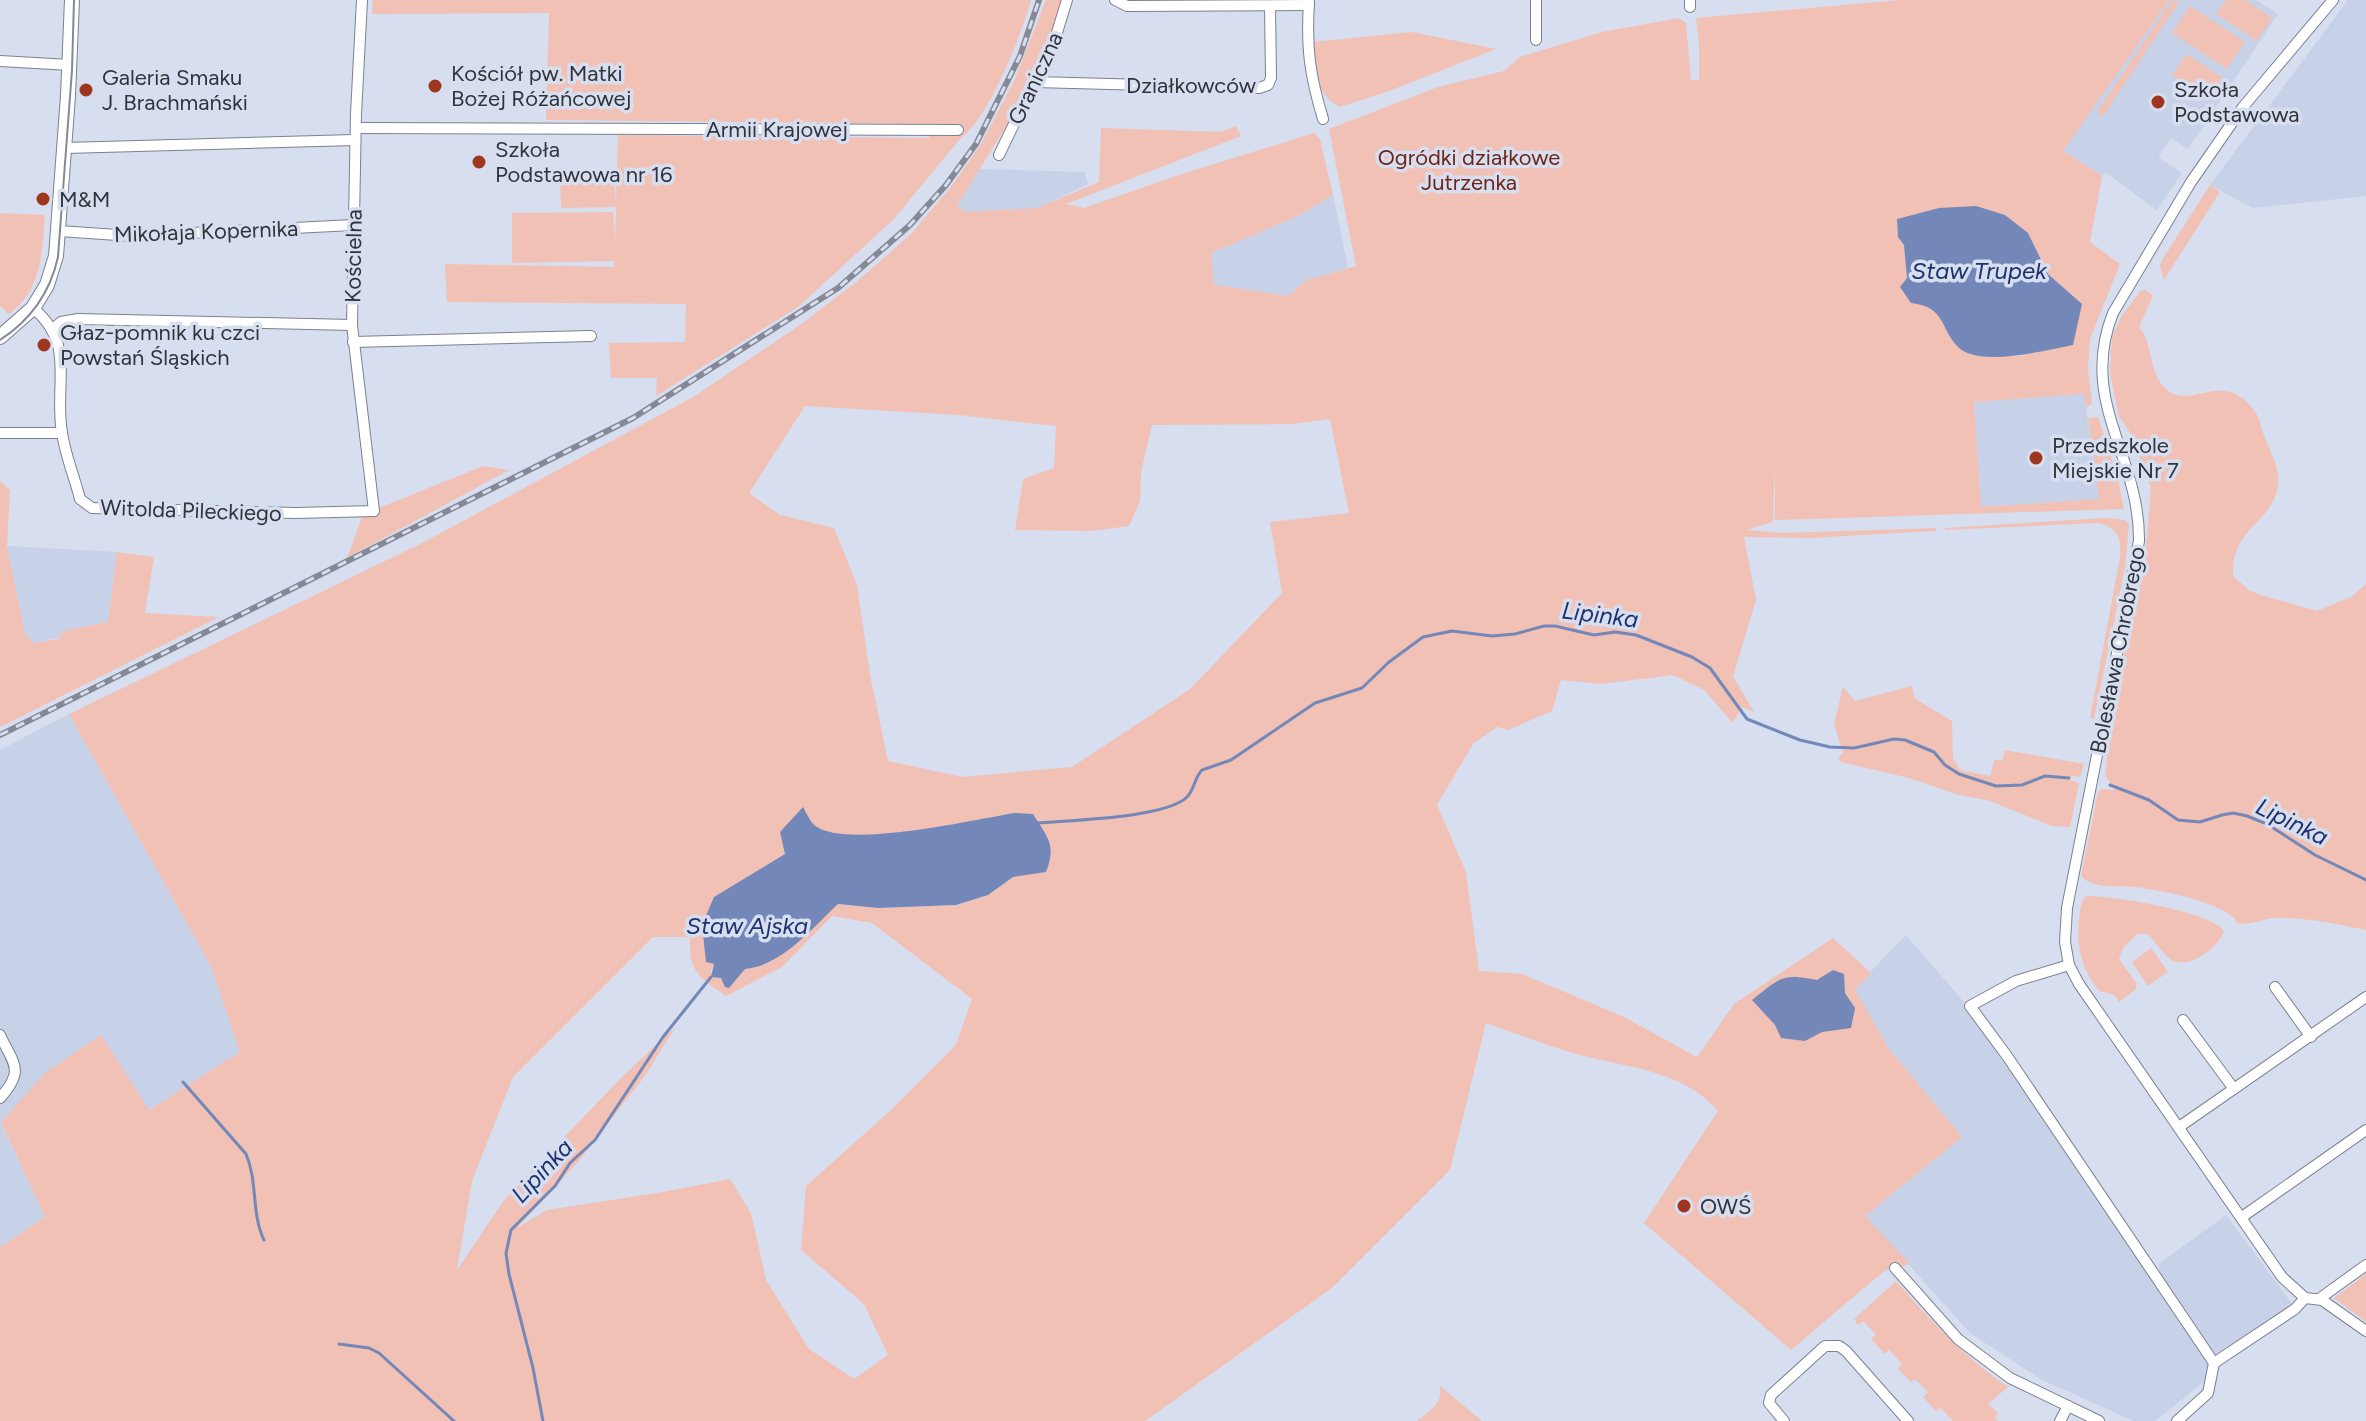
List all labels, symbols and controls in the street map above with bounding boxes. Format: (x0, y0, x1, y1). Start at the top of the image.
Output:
street label: Graniczna (1002, 28, 1069, 129)
place label: Kościół pw. Matki Bożej Różańcowej (451, 60, 632, 112)
place label: Galeria Smaku J. Brachmański (102, 64, 248, 116)
street label: Działkowców (1126, 72, 1257, 99)
place label: Szkoła Podstawowa (2174, 76, 2299, 128)
marker: Kościół pw. Matki Bożej Różańcowej (426, 77, 444, 95)
marker: Galeria Smaku J. Brachmański (77, 81, 95, 99)
marker: Szkoła Podstawowa (2149, 93, 2167, 111)
street label: Armii Krajowej (706, 116, 848, 143)
place label: Szkoła Podstawowa nr 16 (495, 136, 673, 188)
park label: Ogródki działkowe Jutrzenka (1378, 144, 1560, 196)
marker: Szkoła Podstawowa nr 16 (470, 153, 488, 171)
place label: M&M (59, 186, 110, 213)
marker: M&M (34, 190, 52, 208)
street label: Kościelna (339, 209, 368, 303)
street label: Mikołaja Kopernika (113, 215, 299, 248)
water label: Staw Trupek (1911, 256, 2048, 285)
place label: Głaz-pomnik ku czci Powstań Śląskich (60, 319, 260, 371)
marker: Głaz-pomnik ku czci Powstań Śląskich (35, 336, 53, 354)
place label: Przedszkole Miejskie Nr 7 (2052, 432, 2179, 484)
marker: Przedszkole Miejskie Nr 7 (2027, 449, 2045, 467)
street label: Witolda Pileckiego (100, 494, 282, 527)
street label: Bolesława Chrobrego (2084, 544, 2151, 756)
water label: Lipinka (1560, 595, 1640, 634)
water label: Lipinka (2251, 792, 2333, 851)
water label: Staw Ajska (686, 911, 808, 940)
water label: Lipinka (505, 1133, 578, 1209)
place label: OWŚ (1700, 1193, 1752, 1220)
marker: OWŚ (1675, 1197, 1693, 1215)

